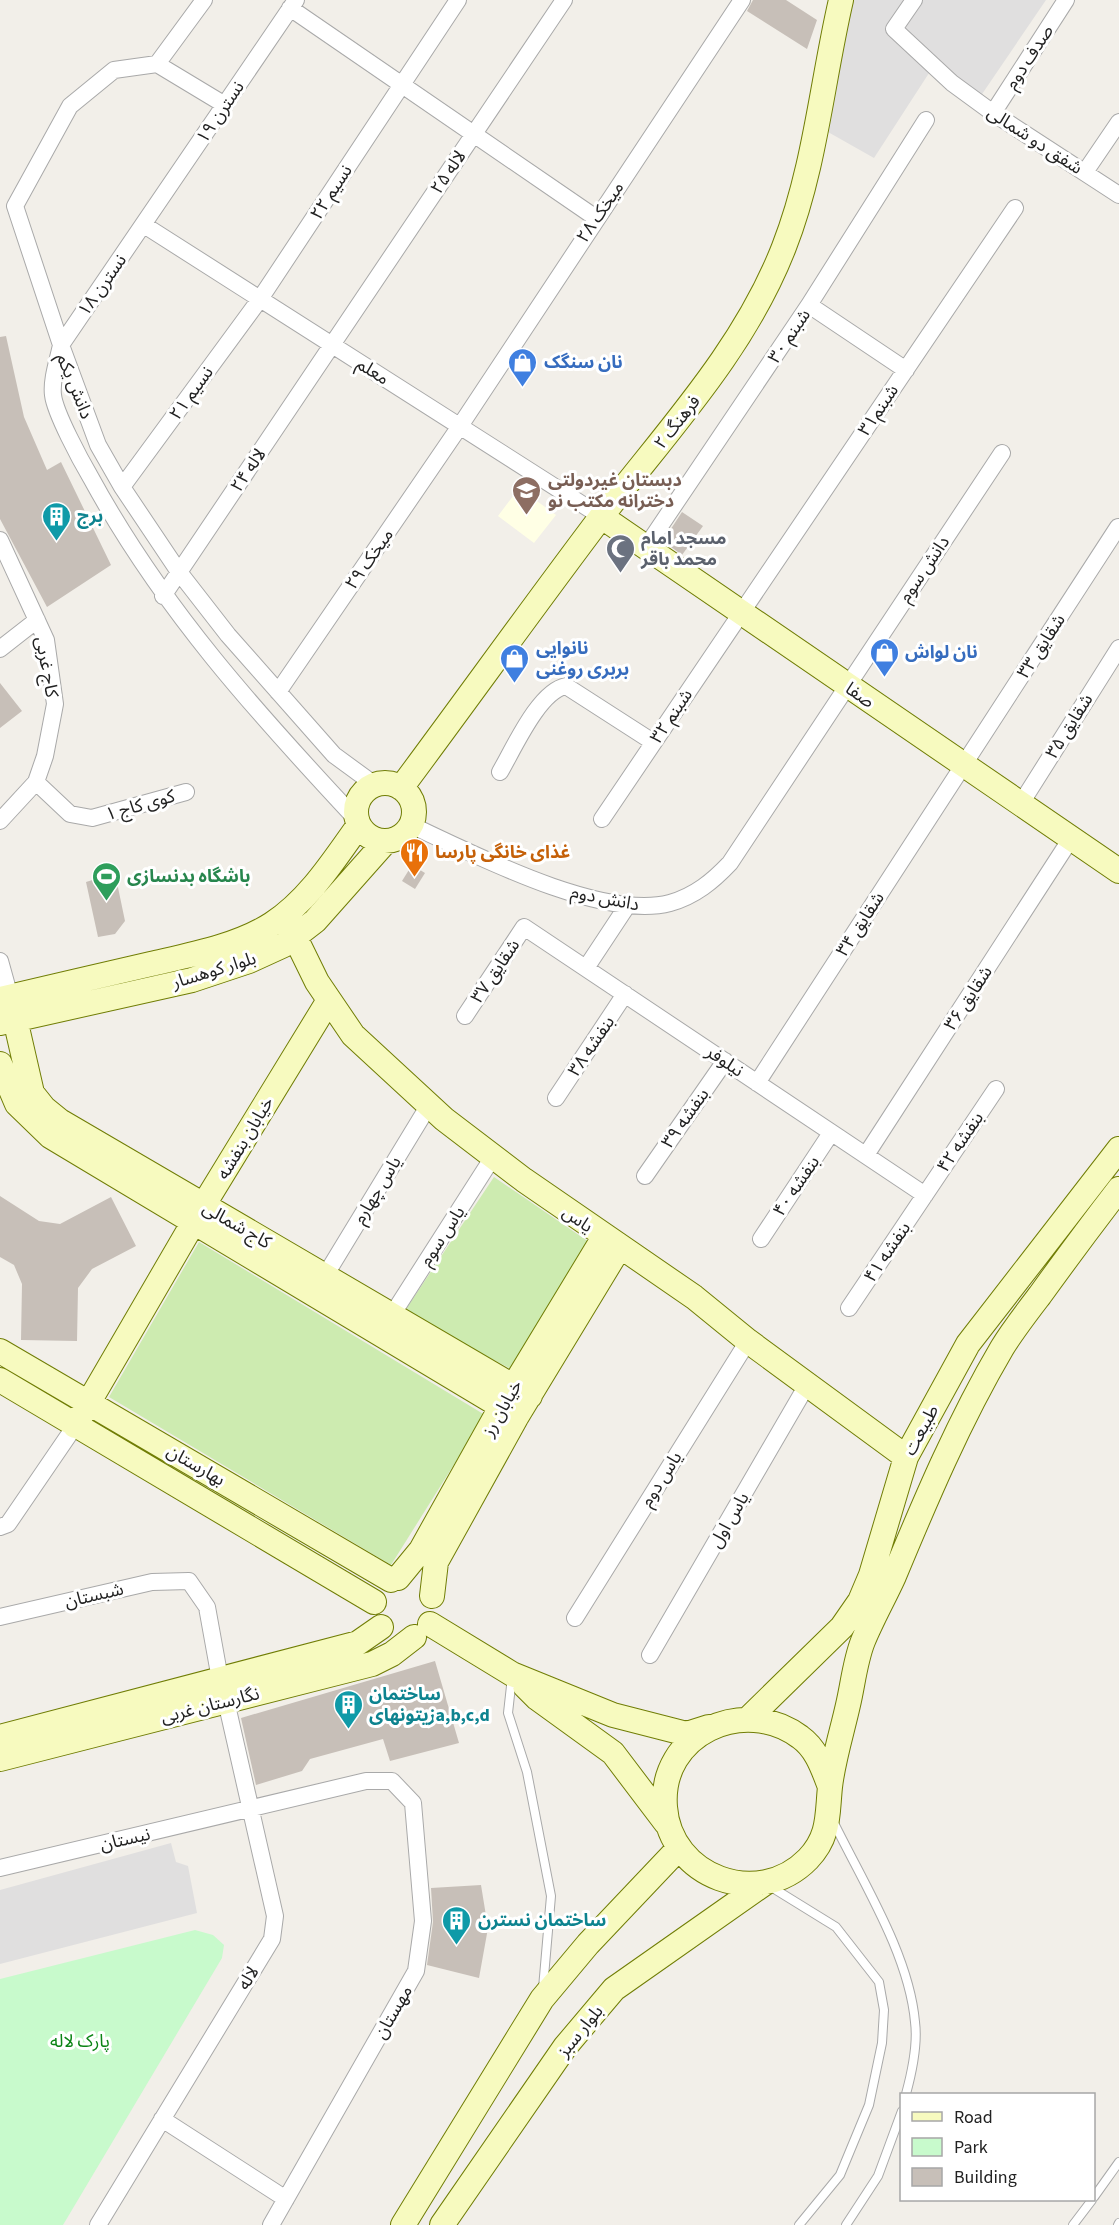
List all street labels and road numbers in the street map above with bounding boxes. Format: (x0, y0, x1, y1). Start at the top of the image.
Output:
street label: صدف دوم (999, 20, 1060, 95)
street label: نسترن ۱۹ (190, 76, 250, 148)
street label: شفق دو شمالی (982, 100, 1087, 181)
street label: لاله ۲۵ (425, 145, 472, 199)
street label: نسیم ۲۲ (304, 160, 359, 225)
street label: میخک ۲۸ (571, 177, 630, 248)
street label: نسترن ۱۸ (72, 249, 133, 321)
street label: شبنم ۳۰ (762, 304, 817, 368)
street label: دانش یکم (50, 350, 99, 423)
street label: معلم (352, 352, 394, 391)
street label: نسیم ۲۱ (163, 361, 219, 425)
street label: شبنم۳۱ (852, 380, 905, 441)
street label: فرهنگ ۲ (648, 390, 706, 455)
street label: لاله ۲۴ (225, 443, 272, 497)
street label: میخک ۲۹ (339, 524, 400, 595)
street label: دانش سوم (893, 531, 957, 608)
street label: شقایق ۳۳ (1011, 609, 1072, 683)
street label: کاج غربی (29, 635, 64, 700)
street label: صفا (840, 676, 879, 714)
street label: شبنم ۳۲ (644, 684, 699, 748)
street label: شقایق ۳۵ (1040, 689, 1099, 764)
street label: کوی کاج ۱ (102, 783, 178, 827)
street label: دانش دوم (568, 880, 641, 918)
street label: شقایق ۳۴ (830, 887, 891, 961)
street label: شقایق ۳۷ (465, 934, 526, 1008)
street label: بلوار کوهسار (168, 946, 259, 995)
street label: شقایق ۳۶ (938, 961, 999, 1035)
street label: بنفشه ۳۸ (562, 1011, 621, 1082)
street label: نیلوفر (700, 1039, 749, 1083)
street label: بنفشه ۳۹ (656, 1083, 715, 1153)
street label: خیابان بنفشه (211, 1092, 280, 1184)
street label: بنفشه ۴۲ (931, 1107, 990, 1178)
street label: یاس چهارم (347, 1151, 408, 1230)
street label: بنفشه ۴۰ (767, 1151, 826, 1222)
street label: کاج شمالی (198, 1196, 276, 1255)
street label: یاس (557, 1200, 598, 1239)
street label: یاس سوم (414, 1201, 472, 1272)
street label: بنفشه ۴۱ (858, 1217, 917, 1288)
street label: خیابان رز (476, 1375, 529, 1442)
street label: طبیعت (898, 1400, 945, 1460)
street label: بهارستان (162, 1439, 230, 1492)
street label: یاس دوم (635, 1447, 689, 1512)
street label: یاس اول (703, 1488, 755, 1553)
street label: شبستان (62, 1577, 126, 1614)
street label: نگارستان غربی (158, 1681, 262, 1730)
street label: نیستان (97, 1822, 153, 1857)
street label: لاله (232, 1962, 265, 1995)
street label: مهستان (368, 1981, 419, 2044)
street label: بلوار سبز (551, 2000, 609, 2064)

